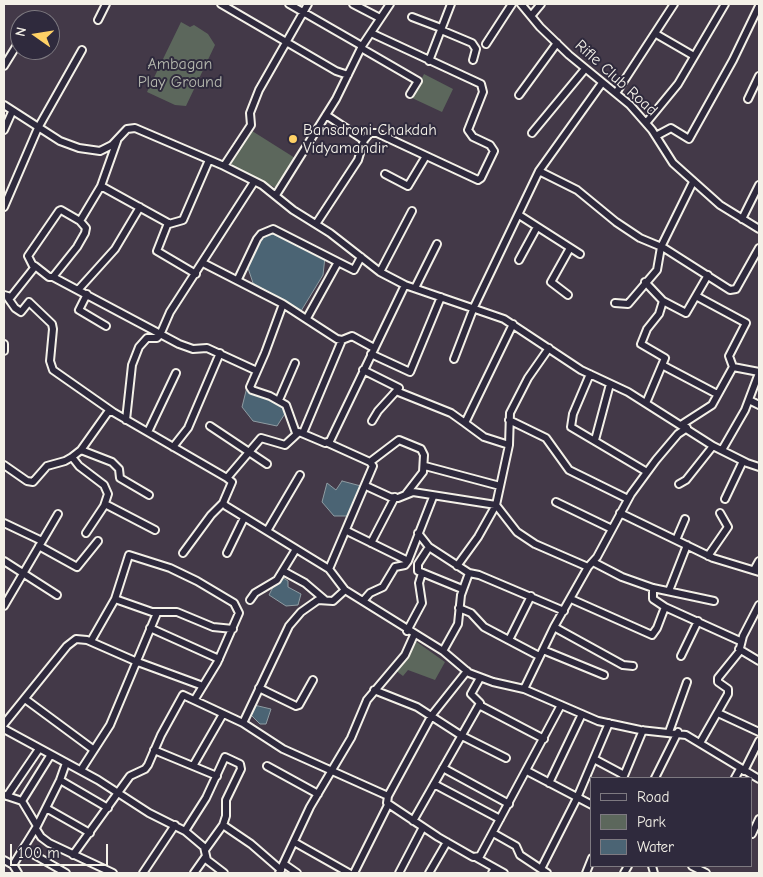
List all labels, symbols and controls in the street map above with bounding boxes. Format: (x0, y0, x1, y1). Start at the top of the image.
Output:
north arrow (10, 10, 60, 60)
text: N (12, 25, 30, 38)
street label: Rifle Club Road (571, 36, 661, 120)
park label: Ambagan Play Ground (138, 54, 222, 92)
place label: Bansdroni Chakdah Vidyamandir (303, 120, 437, 158)
marker: Bansdroni Chakdah Vidyamandir (287, 133, 299, 145)
legend (590, 777, 753, 867)
text: Road (637, 788, 669, 806)
text: Park (637, 813, 666, 831)
scale bar (12, 834, 110, 866)
text: Water (637, 838, 674, 856)
text: 100 m (18, 844, 60, 862)

